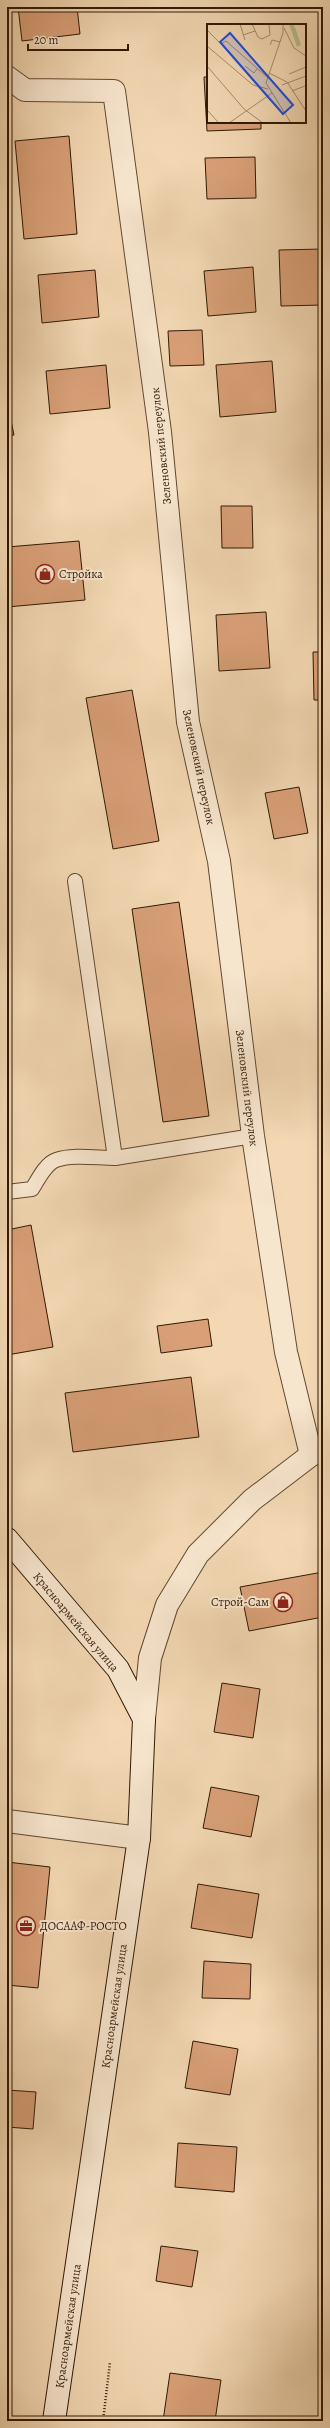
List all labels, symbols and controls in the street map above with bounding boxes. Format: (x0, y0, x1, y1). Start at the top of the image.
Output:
inset map (207, 24, 306, 123)
scale bar (28, 26, 128, 52)
text: 20 m (34, 32, 58, 48)
street label: Зеленовский переулок (147, 387, 175, 505)
shop icon: Стройка (34, 563, 56, 585)
place label: Стройка (59, 566, 103, 582)
street label: Зеленовский переулок (179, 708, 219, 826)
street label: Зеленовский переулок (232, 1029, 262, 1147)
street label: Красноармейская улица (30, 1569, 123, 1676)
shop icon: Строй-Сам (272, 1591, 294, 1613)
place label: Строй-Сам (211, 1594, 269, 1610)
office icon: ДОСААФ-РОСТО (15, 1915, 37, 1937)
place label: ДОСААФ-РОСТО (40, 1918, 127, 1934)
street label: Красноармейская улица (97, 1942, 131, 2069)
street label: Красноармейская улица (51, 2262, 85, 2389)

